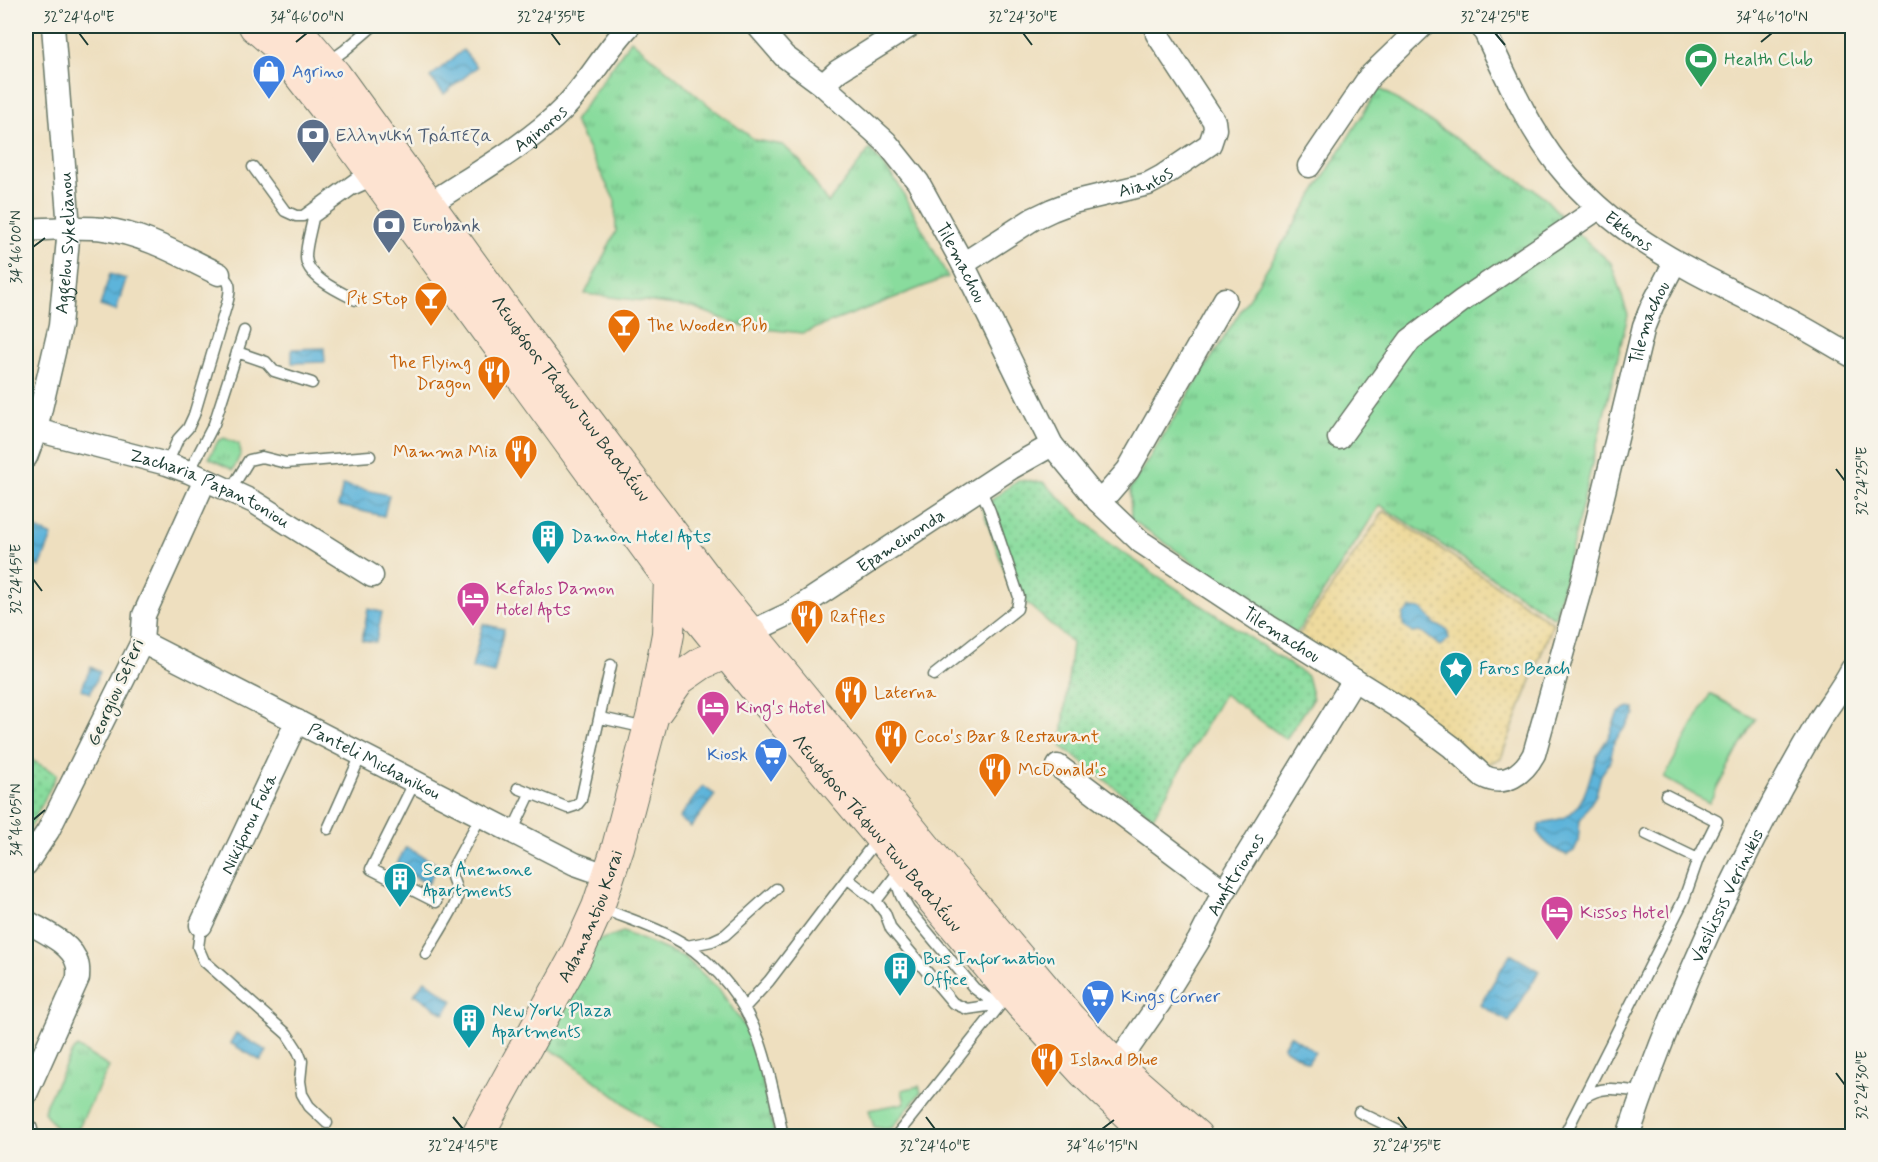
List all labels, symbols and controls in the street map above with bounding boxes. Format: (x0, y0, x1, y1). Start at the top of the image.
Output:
text: 32°24'40"E (44, 8, 115, 28)
text: 34°46'00"N (270, 8, 344, 28)
text: 32°24'35"E (517, 8, 585, 28)
text: 32°24'30"E (989, 8, 1058, 28)
text: 32°24'25"E (1461, 8, 1530, 28)
text: 34°46'10"N (1736, 8, 1808, 28)
sports icon: Health Club (1683, 41, 1719, 88)
place label: Health Club (1724, 48, 1813, 72)
shop icon: Agrino (251, 53, 287, 100)
place label: Agrino (292, 60, 344, 84)
street label: Aginoros (509, 100, 573, 158)
bank icon: Ελληνική Τράπεζα (295, 117, 331, 164)
place label: Ελληνική Τράπεζα (336, 124, 492, 148)
street label: Aiantos (1116, 161, 1178, 204)
street label: Aggelou Sykelianou (50, 171, 82, 315)
street label: Ektoros (1599, 206, 1658, 258)
bank icon: Eurobank (371, 207, 407, 254)
text: 34°46'00"N (7, 210, 27, 284)
place label: Eurobank (412, 214, 480, 238)
street label: Tilemachou (930, 219, 991, 307)
street label: Tilemachou (1624, 277, 1676, 367)
bar icon: Pit Stop (413, 280, 449, 327)
place label: Pit Stop (347, 287, 408, 311)
street label: Λεωφόρος Τάφων των Βασιλέων (485, 291, 655, 507)
bar icon: The Wooden Pub (606, 307, 642, 354)
place label: The Wooden Pub (647, 314, 767, 338)
place label: The Flying Dragon (389, 351, 471, 397)
restaurant icon: The Flying Dragon (476, 354, 512, 401)
restaurant icon: Mamma Mia (503, 433, 539, 480)
place label: Mamma Mia (393, 440, 498, 464)
street label: Zacharia Papantoniou (127, 444, 294, 535)
text: 32°24'25"E (1853, 446, 1873, 515)
street label: Epameinonda (853, 504, 950, 579)
building icon: Damon Hotel Apts (530, 518, 566, 565)
place label: Damon Hotel Apts (571, 525, 711, 550)
text: 32°24'45"E (7, 544, 27, 614)
place label: Kefalos Damon Hotel Apts (496, 577, 614, 623)
hotel icon: Kefalos Damon Hotel Apts (455, 580, 491, 627)
restaurant icon: Raffles (789, 598, 825, 645)
street label: Tilemachou (1238, 602, 1325, 669)
place label: Raffles (830, 605, 885, 629)
street label: Georgiou Seferi (82, 635, 151, 750)
place icon: Faros Beach (1438, 650, 1474, 697)
place label: Faros Beach (1479, 657, 1571, 681)
restaurant icon: Laterna (833, 674, 869, 721)
place label: Laterna (874, 681, 936, 705)
hotel icon: King's Hotel (695, 689, 731, 736)
place label: King's Hotel (736, 696, 826, 721)
street label: Panteli Michanikou (303, 718, 444, 806)
restaurant icon: Coco's Bar & Restaurant (873, 718, 909, 765)
place label: Coco's Bar & Restaurant (914, 725, 1099, 749)
street label: Λεωφόρος Τάφων των Βασιλέων (786, 730, 967, 938)
supermarket icon: Kiosk (753, 736, 789, 783)
place label: Kiosk (707, 743, 748, 767)
restaurant icon: McDonald's (977, 751, 1013, 798)
place label: McDonald's (1018, 758, 1106, 782)
street label: Nikiforou Foka (216, 769, 284, 879)
text: 34°46'05"N (7, 783, 27, 857)
street label: Vasilissis Verinikis (1685, 825, 1770, 967)
street label: Amfitrionos (1202, 829, 1270, 920)
street label: Adamantiou Korai (553, 847, 629, 987)
place label: Sea Anemone Apartments (423, 858, 532, 904)
building icon: Sea Anemone Apartments (382, 861, 418, 908)
hotel icon: Kissos Hotel (1539, 894, 1575, 941)
place label: Kissos Hotel (1580, 901, 1669, 925)
place label: Bus Information Office (923, 947, 1055, 992)
building icon: Bus Information Office (882, 950, 918, 997)
supermarket icon: Kings Corner (1080, 978, 1116, 1025)
place label: Kings Corner (1121, 985, 1221, 1010)
place label: New York Plaza Apartments (492, 999, 612, 1045)
building icon: New York Plaza Apartments (451, 1002, 487, 1049)
restaurant icon: Island Blue (1029, 1041, 1065, 1088)
place label: Island Blue (1070, 1048, 1158, 1072)
text: 32°24'30"E (1853, 1050, 1873, 1120)
text: 32°24'45"E (428, 1137, 498, 1157)
text: 32°24'40"E (900, 1137, 971, 1157)
text: 34°46'15"N (1066, 1137, 1138, 1157)
text: 32°24'35"E (1373, 1137, 1441, 1157)

